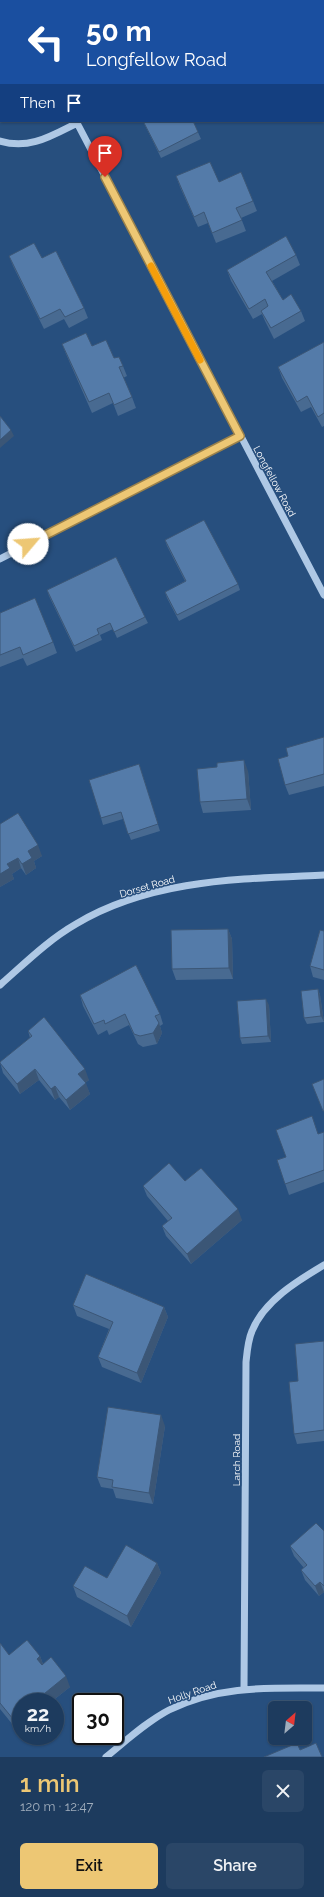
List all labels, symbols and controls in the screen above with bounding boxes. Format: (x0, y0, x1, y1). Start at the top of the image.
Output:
text: 50 m (86, 15, 152, 48)
icon: left (20, 16, 72, 68)
text: Longfellow Road (86, 49, 227, 70)
icon: arrive (63, 92, 85, 114)
text: Then (20, 94, 55, 112)
pin (88, 136, 122, 177)
icon: arrive (94, 142, 116, 164)
street label: Longfellow Road (251, 444, 298, 518)
position arrow (7, 523, 49, 565)
street label: Dorset Road (118, 873, 176, 900)
street label: Larch Road (231, 1434, 242, 1486)
street label: Holly Road (167, 1679, 218, 1706)
speed limit sign: 30 (72, 1693, 124, 1745)
north arrow (268, 1701, 312, 1745)
map controls (268, 1701, 312, 1745)
text: 22 (27, 1702, 49, 1726)
text: km/h (25, 1723, 51, 1734)
text: 1 min (20, 1769, 80, 1798)
button: close (262, 1770, 304, 1812)
text: 120 m · 12:47 (20, 1799, 93, 1814)
button: Exit (20, 1843, 158, 1889)
button: Share (166, 1843, 304, 1889)

